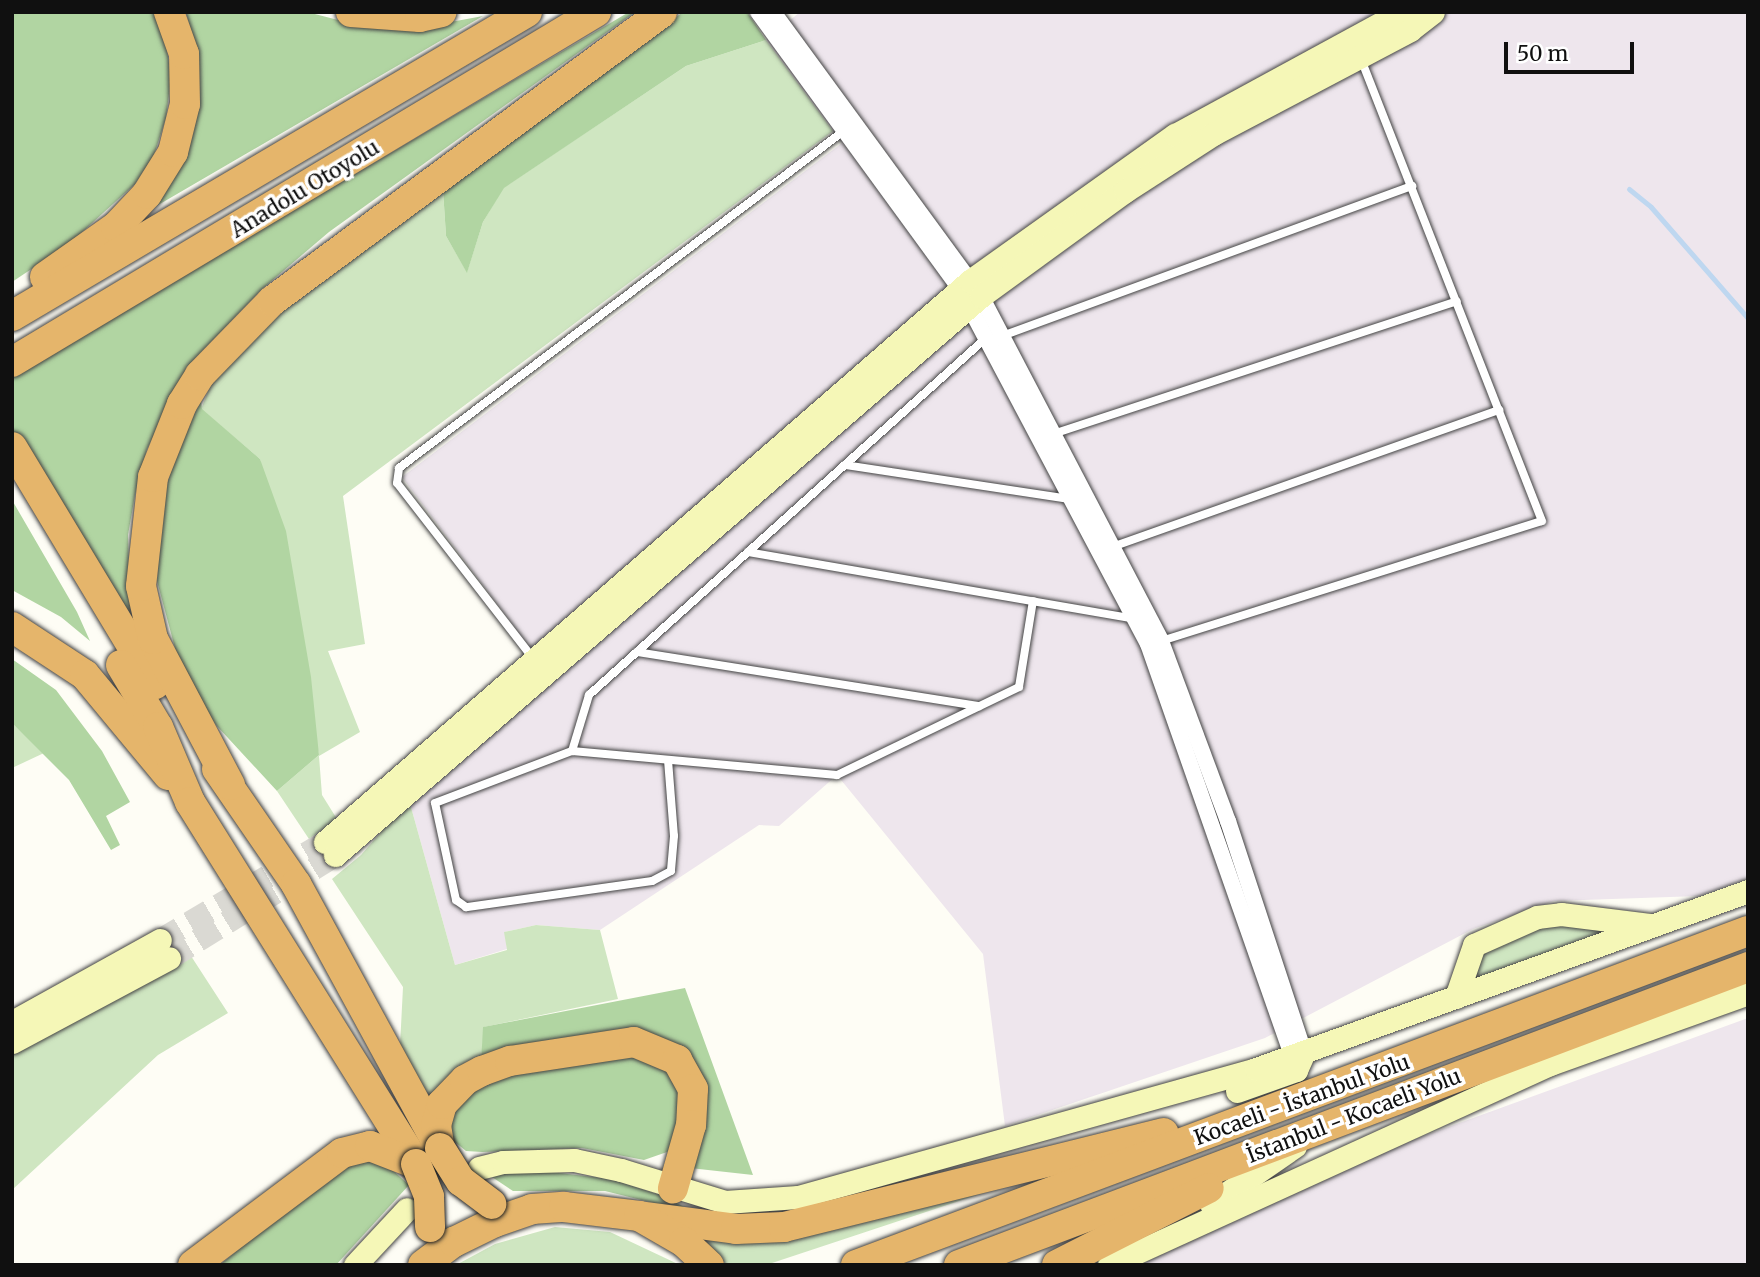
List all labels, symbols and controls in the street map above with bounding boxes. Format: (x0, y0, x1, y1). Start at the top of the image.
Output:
scale bar (1508, 28, 1638, 72)
text: 50 m (1517, 40, 1568, 67)
street label: Anadolu Otoyolu (226, 135, 384, 243)
street label: Kocaeli - İstanbul Yolu (1191, 1049, 1413, 1151)
street label: İstanbul - Kocaeli Yolu (1243, 1063, 1465, 1169)

